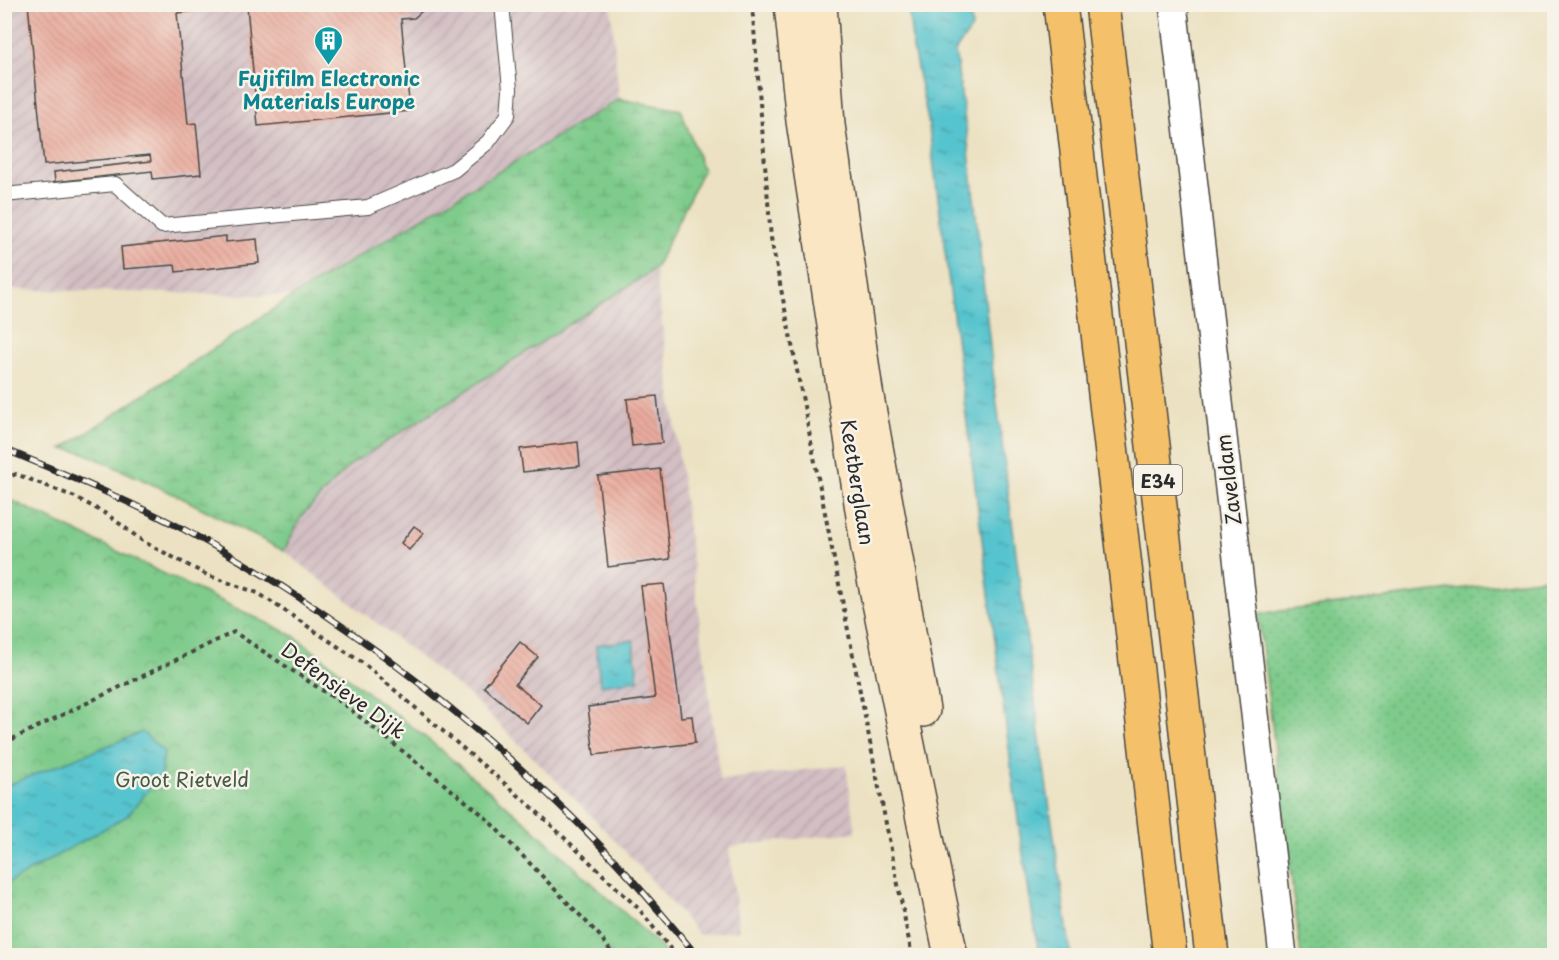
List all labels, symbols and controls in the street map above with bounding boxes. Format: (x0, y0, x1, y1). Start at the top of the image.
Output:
building icon: Fujifilm Electronic Materials Europe (313, 24, 345, 66)
place label: Fujifilm Electronic Materials Europe (238, 63, 420, 116)
street label: Keetberglaan (833, 417, 883, 547)
street label: Zaveldam (1208, 433, 1248, 527)
road number: E34 (1134, 465, 1182, 495)
street label: Defensieve Dijk (275, 634, 413, 746)
park label: Groot Rietveld (115, 764, 249, 794)

